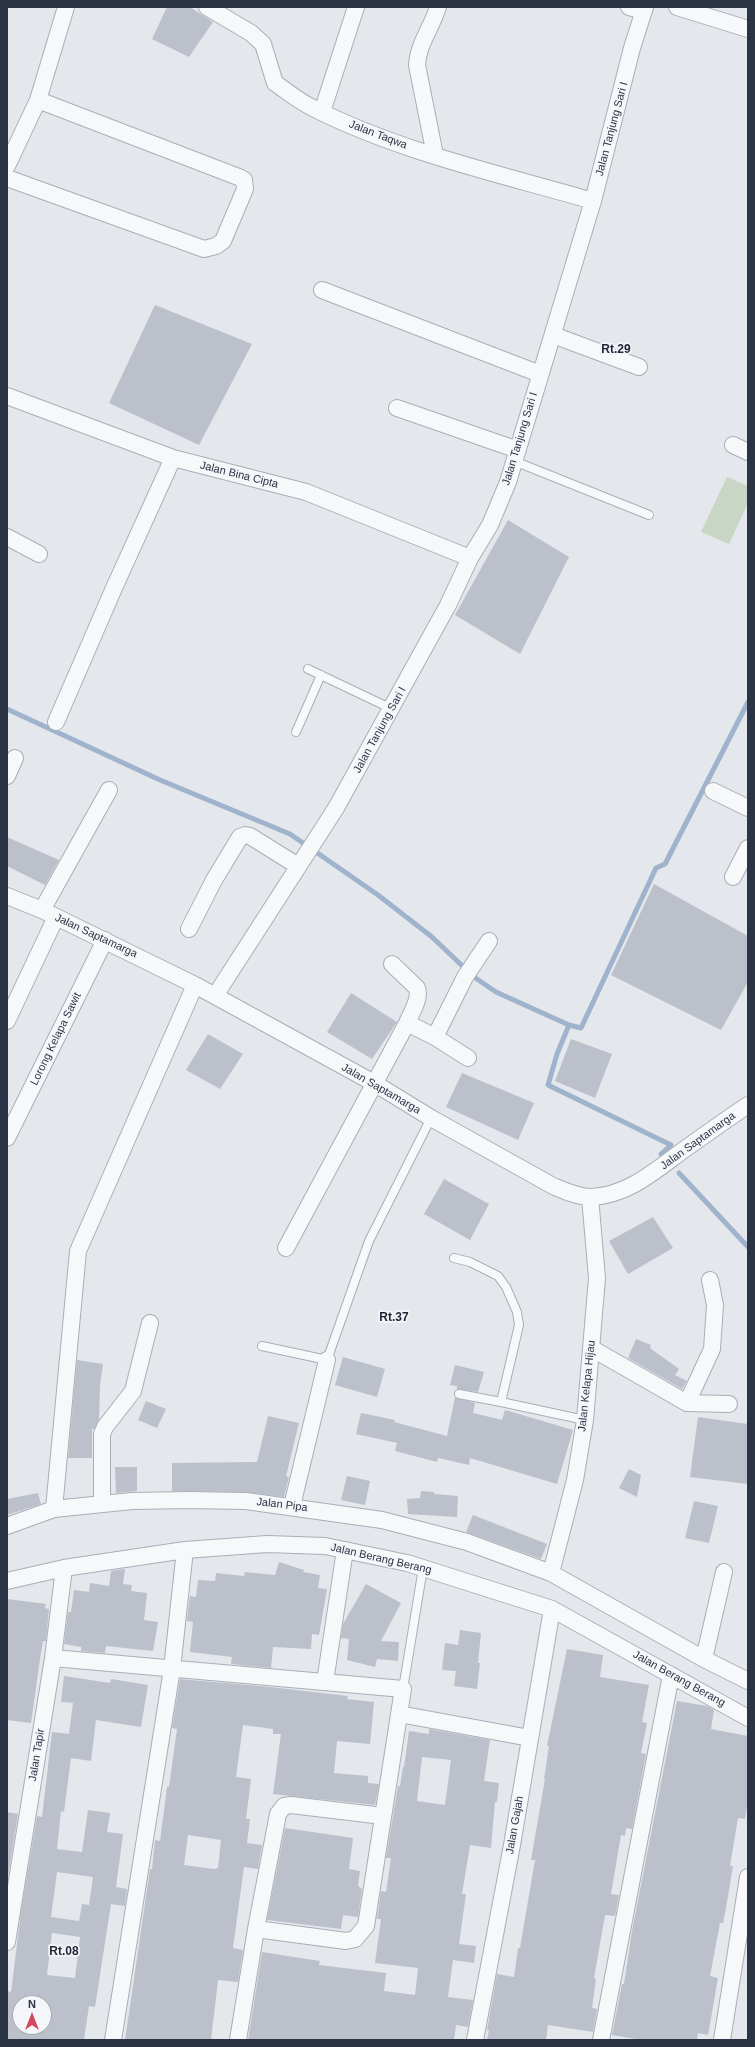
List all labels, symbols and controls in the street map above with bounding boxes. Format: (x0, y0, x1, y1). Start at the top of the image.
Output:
street label: Jalan Tanjung Sari I (593, 81, 631, 177)
street label: Jalan Taqwa (347, 118, 409, 152)
district label: Rt.29 (601, 343, 631, 357)
street label: Jalan Tanjung Sari I (500, 391, 540, 487)
street label: Jalan Bina Cipta (199, 459, 279, 491)
street label: Jalan Tanjung Sari I (351, 685, 409, 775)
street label: Jalan Saptamarga (53, 911, 139, 961)
street label: Lorong Kelapa Sawit (28, 990, 84, 1088)
street label: Jalan Saptamarga (339, 1061, 423, 1117)
street label: Jalan Saptamarga (658, 1109, 738, 1173)
district label: Rt.37 (379, 1311, 409, 1325)
street label: Jalan Kelapa Hijau (576, 1340, 598, 1432)
street label: Jalan Pipa (256, 1495, 308, 1515)
street label: Jalan Berang Berang (329, 1541, 433, 1577)
street label: Jalan Berang Berang (631, 1648, 727, 1710)
street label: Jalan Tapir (26, 1728, 48, 1782)
street label: Jalan Gajah (503, 1795, 527, 1855)
district label: Rt.08 (49, 1945, 79, 1959)
north arrow (12, 1995, 52, 2035)
text: N (28, 1998, 36, 2010)

